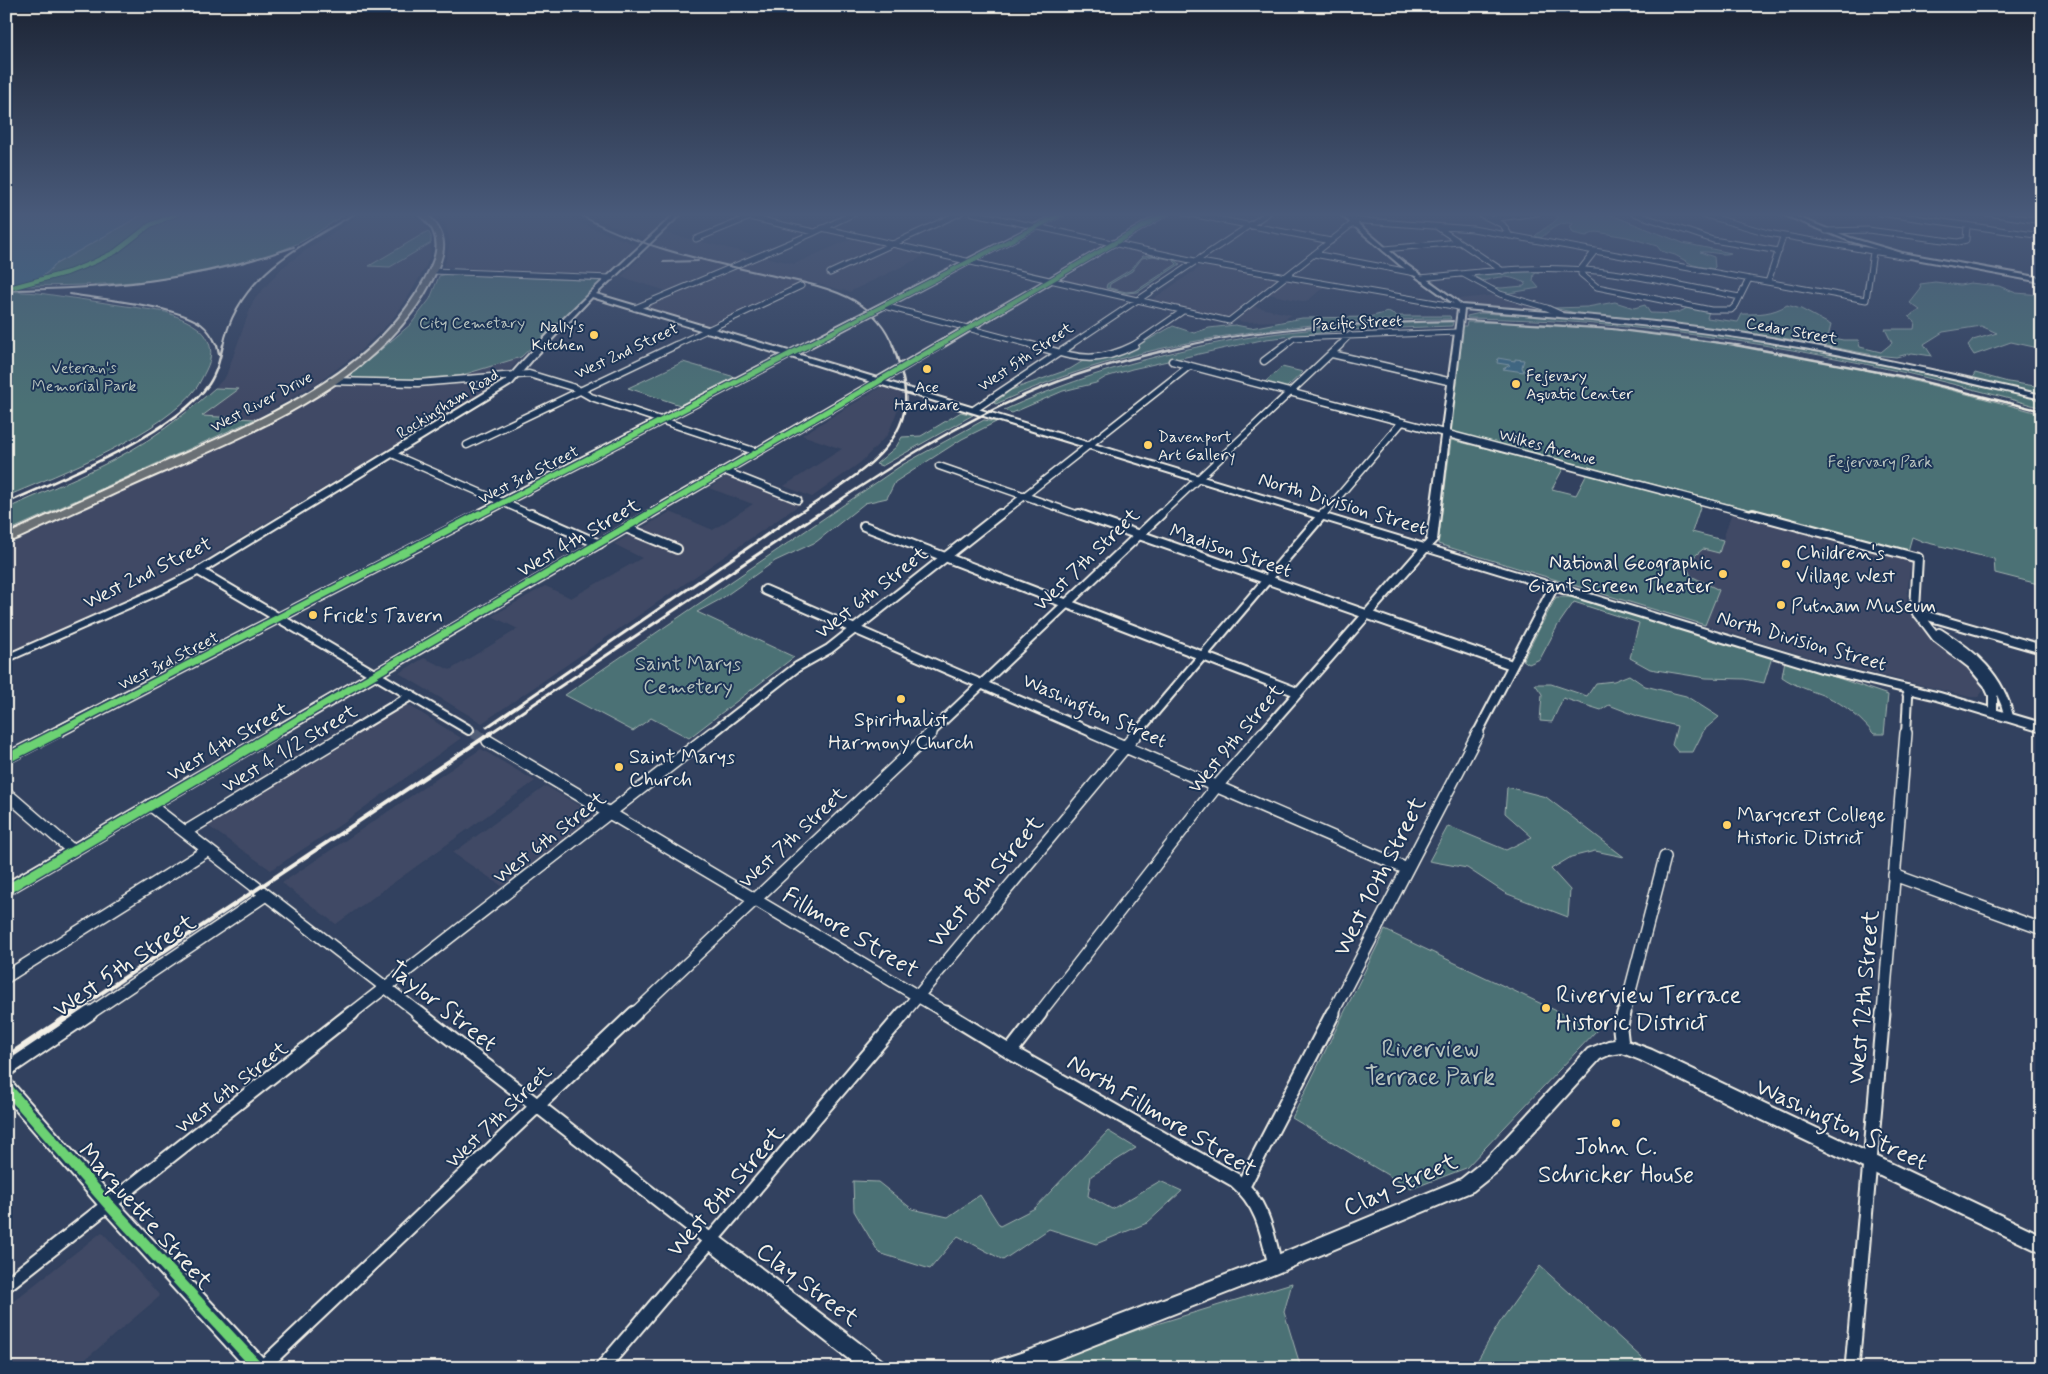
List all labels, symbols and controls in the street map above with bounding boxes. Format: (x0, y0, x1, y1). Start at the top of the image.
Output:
street label: Pacific Street (1312, 311, 1403, 336)
park label: City Cemetary (419, 313, 525, 334)
street label: Cedar Street (1744, 313, 1840, 350)
place label: Nally's Kitchen (531, 317, 584, 356)
street label: West 5th Street (974, 317, 1078, 397)
street label: West 2nd Street (571, 318, 682, 385)
marker: Nally's Kitchen (588, 329, 600, 341)
park label: Veteran's Memorial Park (32, 358, 136, 397)
marker: Ace Hardware (921, 363, 933, 375)
street label: Rockingham Road (393, 364, 503, 445)
place label: Fejevary Aquatic Center (1526, 366, 1633, 405)
street label: West River Drive (207, 367, 316, 438)
place label: Ace Hardware (894, 377, 960, 416)
marker: Fejevary Aquatic Center (1510, 378, 1522, 390)
street label: Wilkes Avenue (1496, 424, 1599, 471)
place label: Davenport Art Gallery (1158, 427, 1235, 466)
marker: Davenport Art Gallery (1142, 439, 1154, 451)
street label: West 3rd Street (475, 441, 583, 510)
park label: Fejervary Park (1828, 452, 1932, 473)
street label: North Division Street (1255, 466, 1430, 543)
street label: West 4th Street (512, 492, 645, 584)
street label: West 7th Street (1028, 502, 1146, 618)
street label: Madison Street (1166, 518, 1295, 585)
street label: West 2nd Street (79, 531, 217, 616)
street label: West 6th Street (810, 540, 934, 646)
place label: Children's Village West (1796, 540, 1895, 590)
place label: National Geographic Giant Screen Theater (1528, 550, 1714, 600)
marker: Children's Village West (1780, 558, 1792, 570)
marker: National Geographic Giant Screen Theater (1717, 568, 1729, 580)
place label: Putnam Museum (1791, 593, 1936, 620)
marker: Putnam Museum (1775, 599, 1787, 611)
place label: Frick's Tavern (323, 603, 443, 630)
street label: North Division Street (1714, 604, 1890, 679)
marker: Frick's Tavern (307, 609, 319, 621)
street label: West 3rd Street (115, 627, 223, 696)
park label: Saint Marys Cemetery (635, 651, 741, 701)
street label: Washington Street (1017, 667, 1171, 757)
street label: West 9th Street (1182, 678, 1290, 800)
marker: Spiritualist Harmony Church (895, 693, 907, 705)
street label: West 4th Street (162, 696, 295, 788)
street label: West 4 1/2 Street (217, 698, 363, 800)
place label: Spiritualist Harmony Church (828, 707, 974, 757)
place label: Saint Marys Church (629, 744, 735, 794)
marker: Saint Marys Church (613, 761, 625, 773)
street label: West 7th Street (733, 781, 853, 895)
street label: West 6th Street (488, 785, 612, 891)
street label: West 10th Street (1327, 791, 1434, 962)
place label: Marycrest College Historic District (1737, 802, 1886, 852)
street label: West 8th Street (921, 809, 1051, 955)
marker: Marycrest College Historic District (1721, 819, 1733, 831)
street label: Fillmore Street (776, 880, 924, 986)
street label: West 5th Street (48, 907, 202, 1025)
street label: West 12th Street (1841, 909, 1888, 1085)
street label: Taylor Street (381, 955, 503, 1060)
place label: Riverview Terrace Historic District (1556, 980, 1742, 1039)
marker: Riverview Terrace Historic District (1540, 1002, 1552, 1014)
park label: Riverview Terrace Park (1365, 1034, 1495, 1093)
street label: West 6th Street (170, 1035, 294, 1141)
street label: North Fillmore Street (1061, 1047, 1262, 1185)
street label: West 7th Street (440, 1059, 558, 1175)
street label: Washington Street (1749, 1072, 1932, 1182)
marker: John C. Schricker House (1610, 1117, 1622, 1129)
street label: West 8th Street (660, 1120, 792, 1264)
place label: John C. Schricker House (1538, 1132, 1694, 1191)
street label: Marquette Street (71, 1137, 219, 1297)
street label: Clay Street (1339, 1146, 1462, 1224)
street label: Clay Street (749, 1236, 865, 1334)

